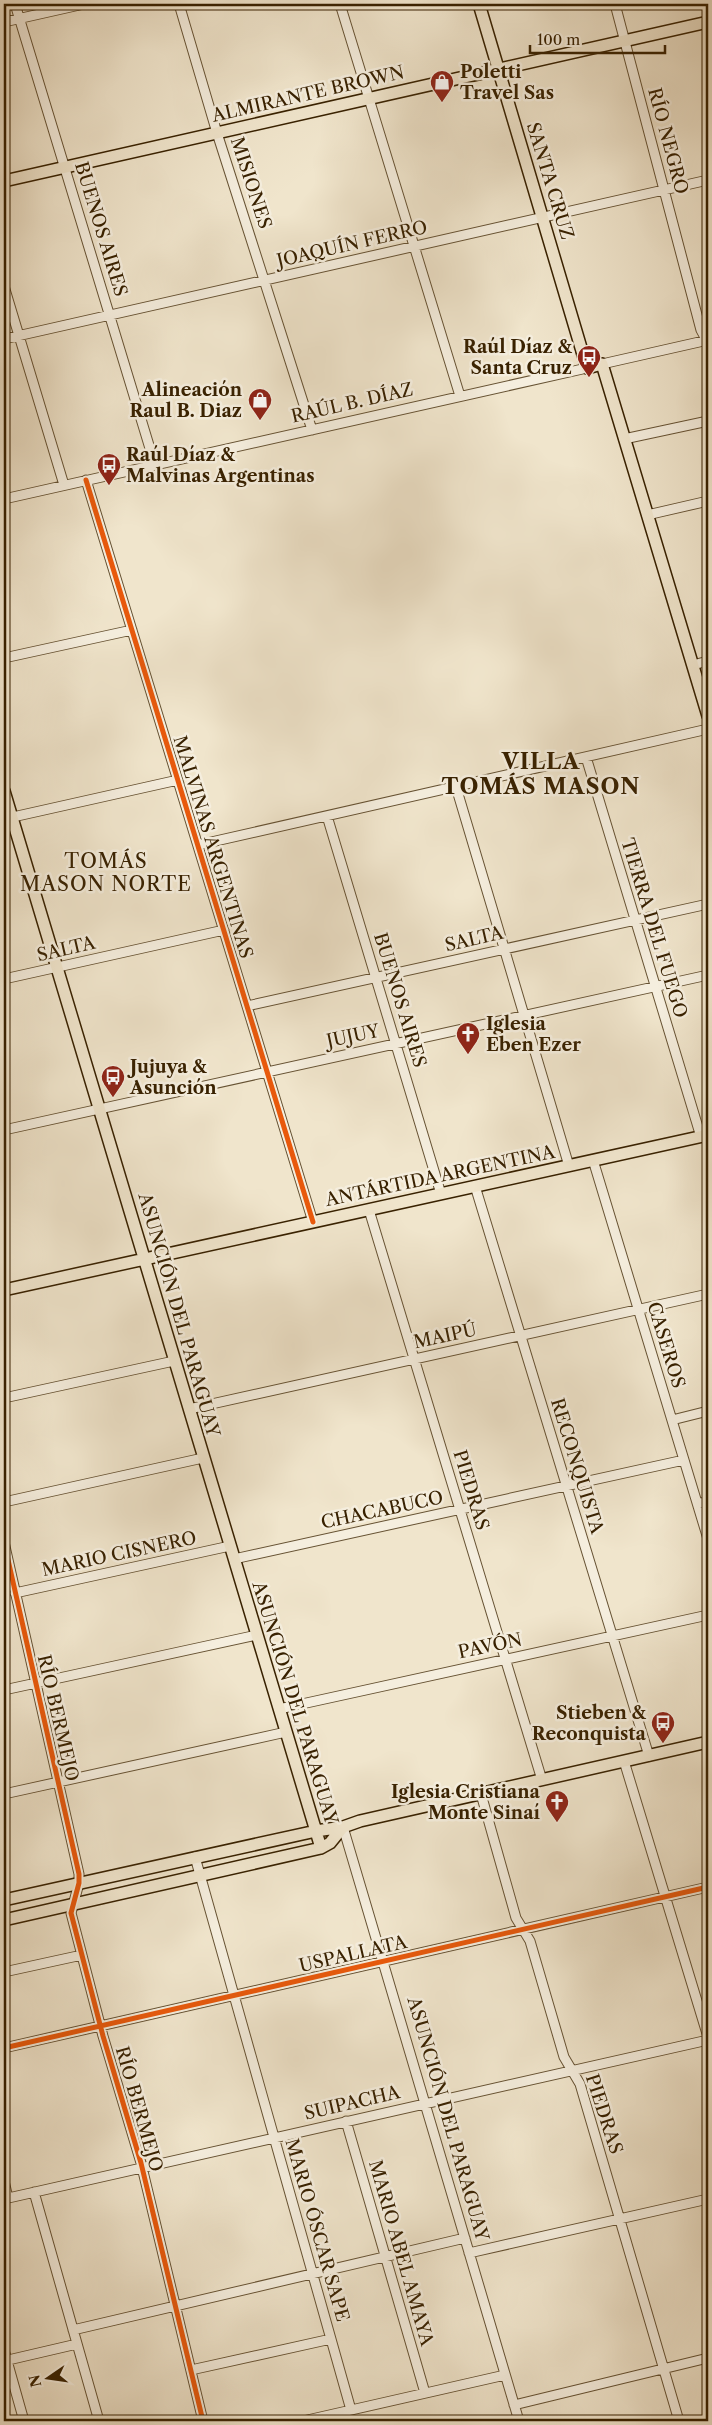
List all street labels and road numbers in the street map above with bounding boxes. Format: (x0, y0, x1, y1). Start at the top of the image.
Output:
street label: ALMIRANTE BROWN (209, 61, 406, 127)
street label: RÍO NEGRO (643, 85, 694, 197)
street label: SANTA CRUZ (522, 120, 578, 242)
street label: MISIONES (226, 134, 276, 232)
street label: BUENOS AIRES (70, 159, 132, 299)
street label: JOAQUÍN FERRO (271, 215, 429, 273)
street label: RAÚL B. DÍAZ (289, 377, 415, 428)
street label: MALVINAS ARGENTINAS (169, 733, 257, 961)
street label: TIERRA DEL FUEGO (616, 835, 692, 1021)
street label: SALTA (443, 921, 506, 956)
street label: BUENOS AIRES (369, 930, 431, 1070)
street label: SALTA (35, 931, 98, 966)
street label: JUJUY (322, 1019, 383, 1053)
street label: ANTÁRTIDA ARGENTINA (322, 1140, 557, 1211)
street label: ASUNCIÓN DEL PARAGUAY (133, 1189, 226, 1441)
street label: CASEROS (642, 1299, 690, 1391)
street label: MAIPÚ (411, 1318, 479, 1353)
street label: RECONQUISTA (546, 1395, 608, 1537)
street label: PIEDRAS (448, 1447, 494, 1533)
street label: CHACABUCO (319, 1486, 445, 1534)
street label: MARIO CISNERO (40, 1527, 198, 1581)
street label: ASUNCIÓN DEL PARAGUAY (247, 1577, 344, 1829)
street label: PAVÓN (456, 1627, 524, 1664)
street label: RÍO BERMEJO (33, 1652, 84, 1784)
street label: USPALLATA (297, 1931, 410, 1977)
street label: ASUNCIÓN DEL PARAGUAY (402, 1993, 495, 2245)
street label: RÍO BERMEJO (111, 2043, 168, 2174)
street label: PIEDRAS (581, 2071, 627, 2157)
street label: SUIPACHA (302, 2081, 403, 2125)
street label: MARIO ÓSCAR SAPE (280, 2136, 355, 2324)
street label: MARIO ABEL AMAYA (364, 2158, 438, 2349)

